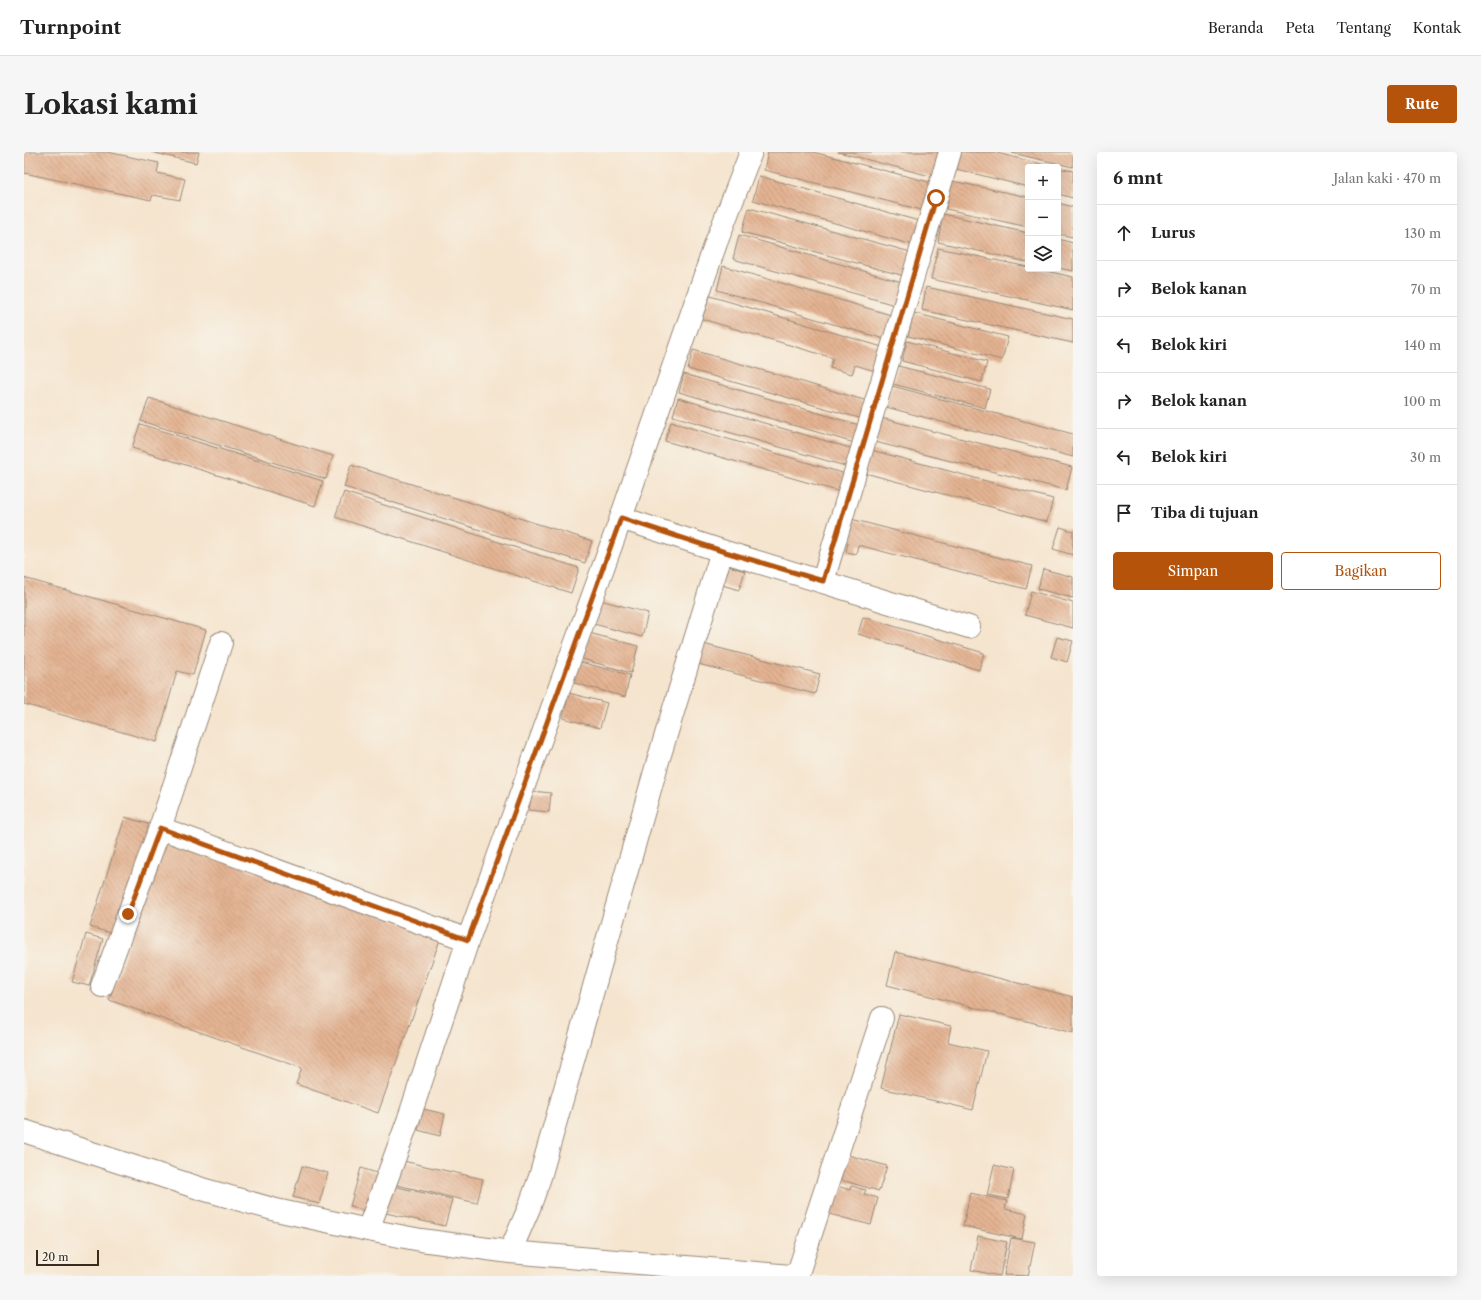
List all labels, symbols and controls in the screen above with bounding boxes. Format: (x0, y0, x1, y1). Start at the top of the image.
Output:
text: Turnpoint (20, 16, 121, 39)
text: Beranda (1208, 19, 1264, 37)
text: Peta (1286, 19, 1315, 37)
text: Tentang (1337, 19, 1391, 37)
text: Kontak (1413, 19, 1461, 37)
button: Rute (1387, 85, 1457, 123)
text: Lokasi kami (24, 87, 198, 121)
map controls (1025, 164, 1061, 272)
button: + (1025, 164, 1061, 200)
text: 6 mnt (1113, 168, 1163, 188)
text: Jalan kaki · 470 m (1334, 170, 1441, 186)
route start (927, 189, 945, 207)
button: − (1025, 200, 1061, 236)
icon: ahead (1113, 222, 1135, 244)
text: Lurus (1151, 223, 1196, 242)
text: 130 m (1405, 225, 1441, 241)
button: layers (1025, 236, 1061, 272)
icon: right (1113, 278, 1135, 300)
text: Belok kanan (1151, 279, 1247, 298)
text: 70 m (1411, 281, 1441, 297)
icon: left (1113, 334, 1135, 356)
text: Belok kiri (1151, 335, 1227, 354)
text: 140 m (1404, 337, 1441, 353)
icon: right (1113, 390, 1135, 412)
text: Belok kanan (1151, 391, 1247, 410)
text: 100 m (1403, 393, 1441, 409)
icon: left (1113, 446, 1135, 468)
text: Belok kiri (1151, 447, 1227, 466)
text: 30 m (1410, 449, 1441, 465)
icon: arrive (1113, 502, 1135, 524)
text: Tiba di tujuan (1151, 503, 1259, 522)
button: Simpan (1113, 552, 1273, 590)
button: Bagikan (1281, 552, 1441, 590)
route end (119, 905, 137, 923)
scale bar (36, 1248, 99, 1267)
text: 20 m (42, 1250, 68, 1264)

